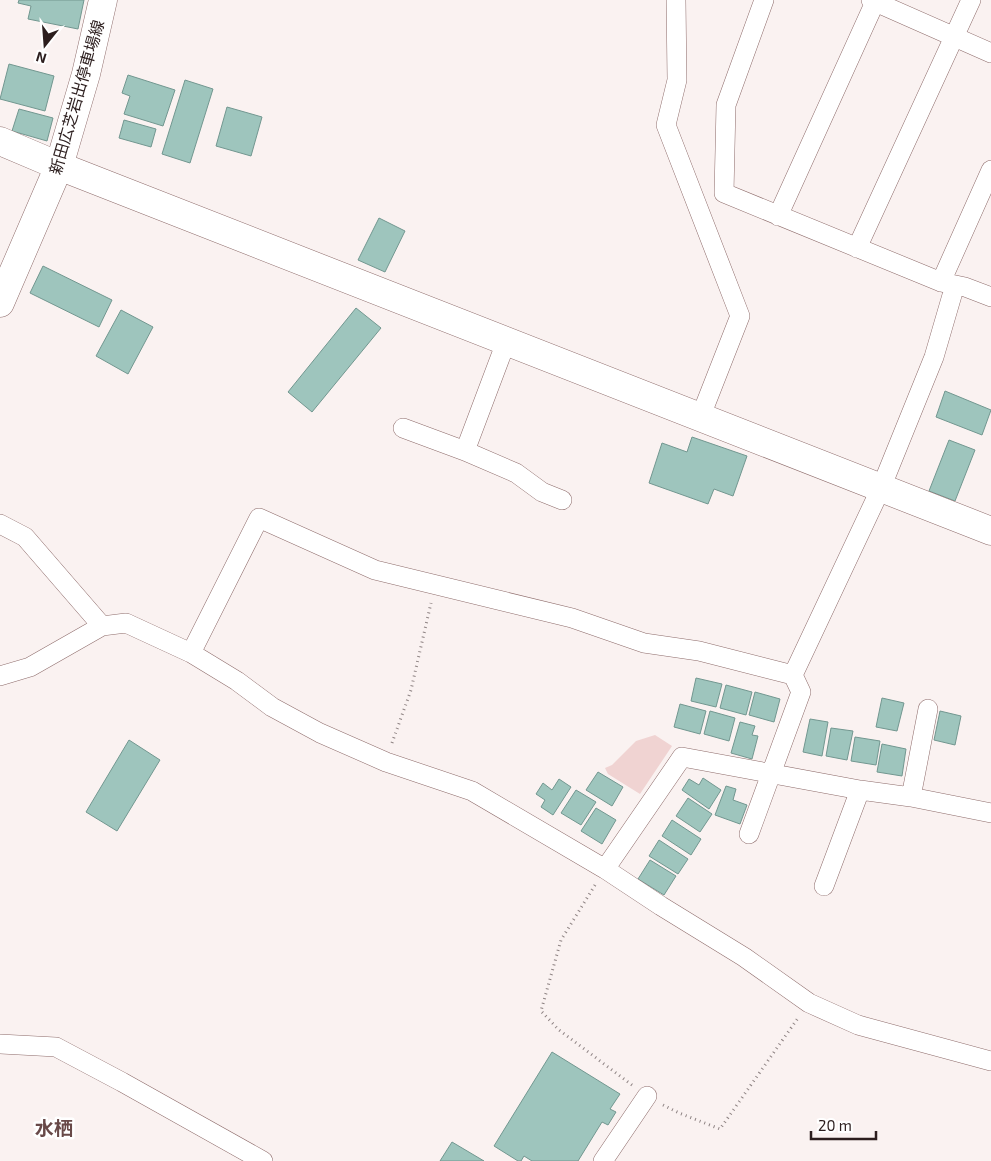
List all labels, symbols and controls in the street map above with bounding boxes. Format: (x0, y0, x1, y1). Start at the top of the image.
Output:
street label: 新田広芝岩出停車場線 (45, 17, 107, 177)
north arrow (20, 20, 70, 70)
text: N (34, 48, 48, 68)
scale bar (811, 1108, 876, 1140)
district label: 水栖 (35, 1116, 73, 1139)
text: 20 m (818, 1116, 852, 1134)

